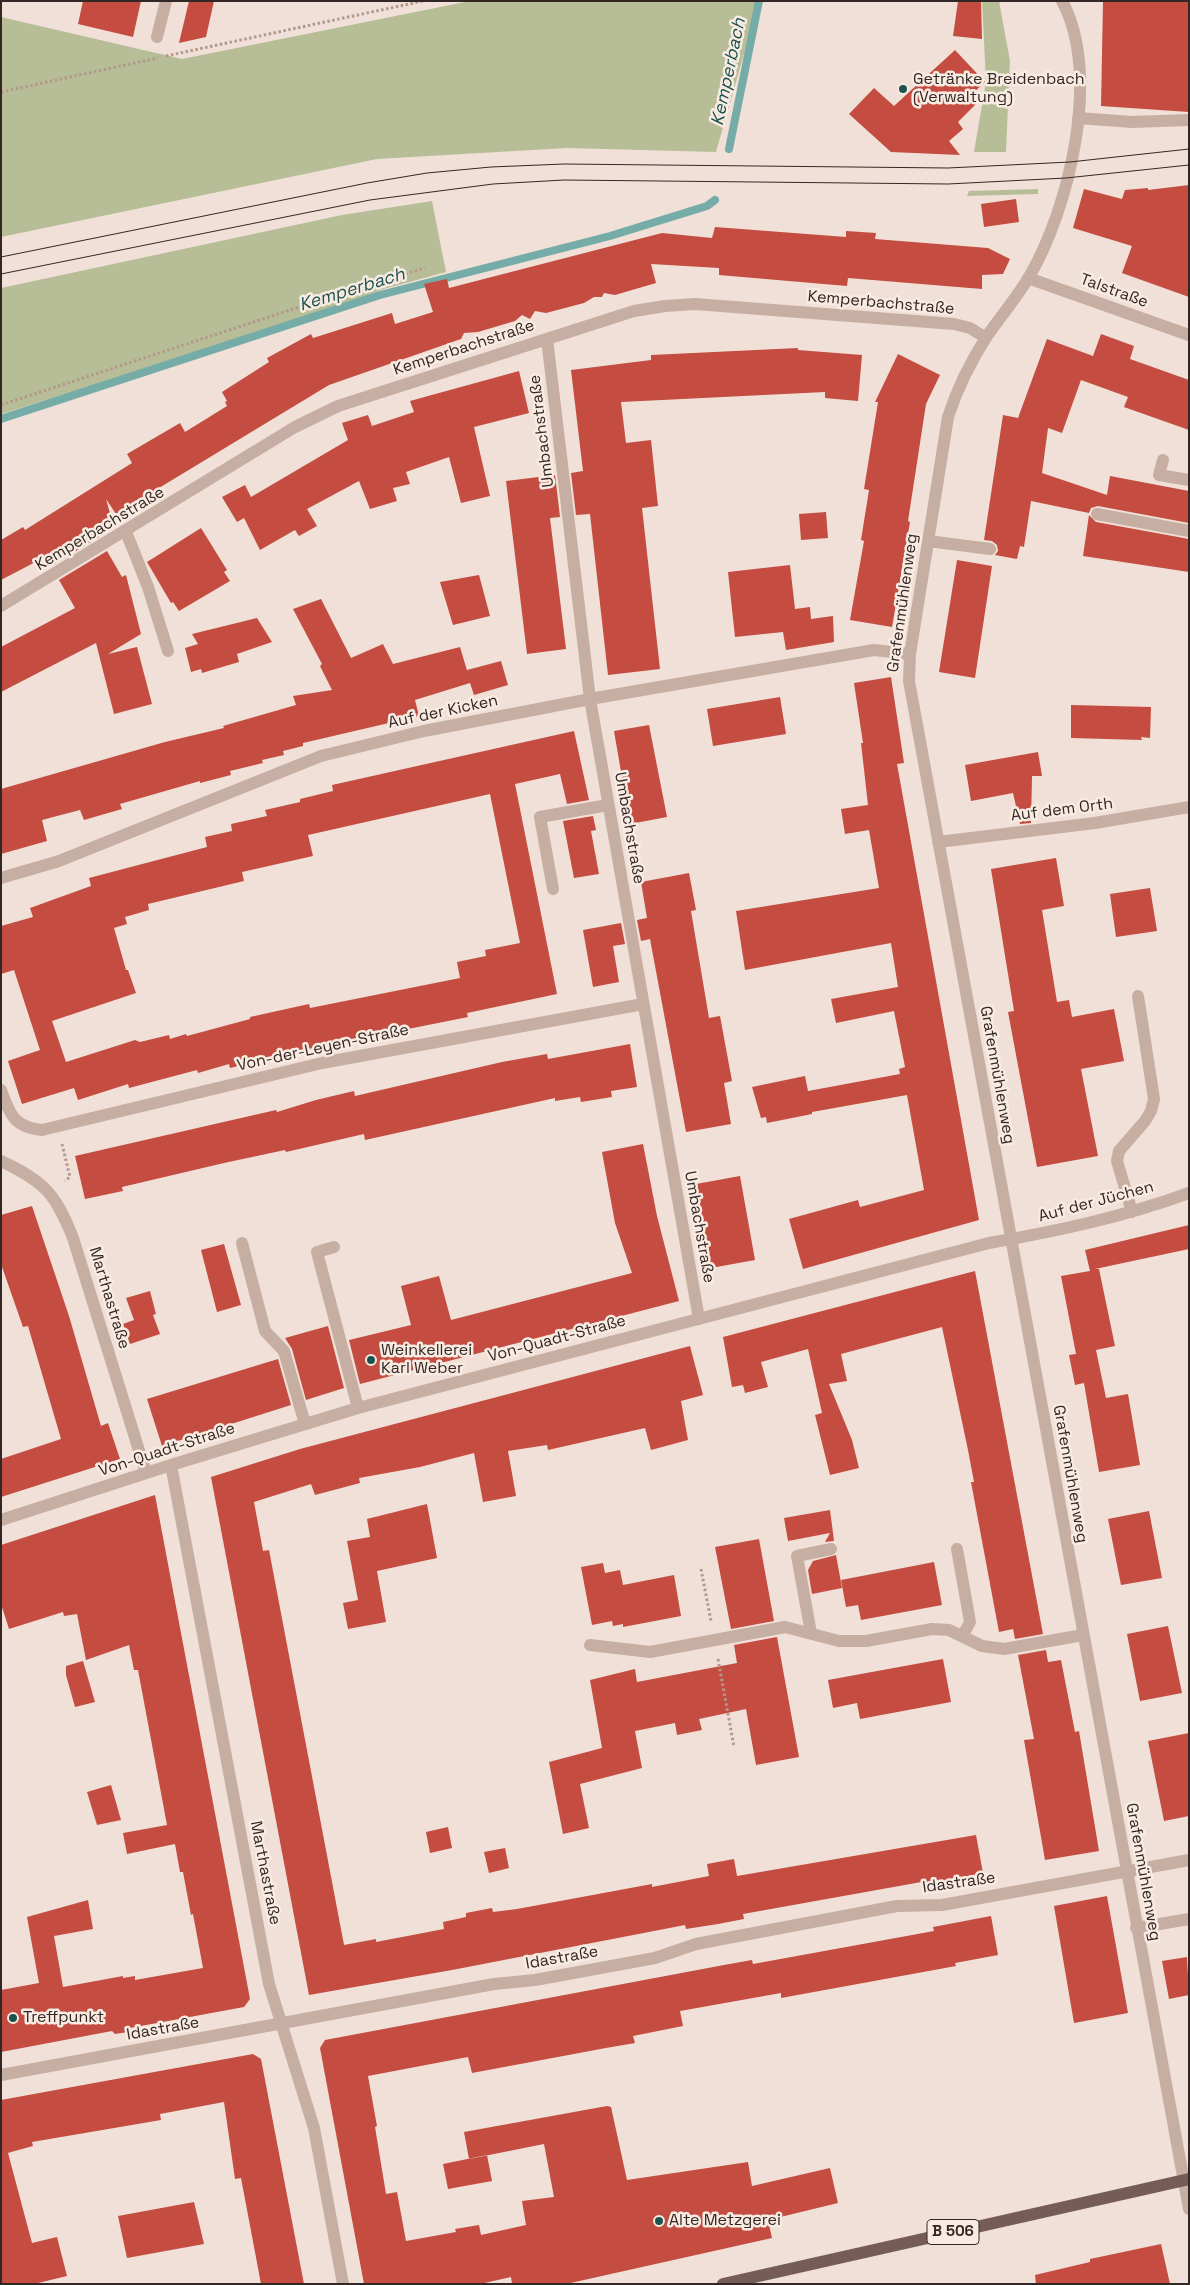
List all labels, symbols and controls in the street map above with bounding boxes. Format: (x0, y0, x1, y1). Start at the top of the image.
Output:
water label: Kemperbach (707, 16, 751, 128)
place label: Getränke Breidenbach (Verwaltung) (913, 70, 1085, 108)
marker: Getränke Breidenbach (Verwaltung) (897, 83, 909, 95)
water label: Kemperbach (297, 264, 407, 316)
street label: Talstraße (1077, 270, 1151, 312)
street label: Kemperbachstraße (807, 287, 955, 319)
street label: Kemperbachstraße (391, 316, 537, 380)
street label: Umbachstraße (526, 374, 558, 488)
street label: Kemperbachstraße (32, 483, 168, 575)
street label: Grafenmühlenweg (884, 532, 922, 674)
street label: Auf der Kicken (386, 691, 500, 733)
street label: Umbachstraße (610, 771, 648, 885)
street label: Auf dem Orth (1010, 794, 1114, 826)
street label: Grafenmühlenweg (975, 1005, 1019, 1145)
street label: Von-der-Leyen-Straße (235, 1020, 411, 1076)
street label: Umbachstraße (680, 1170, 718, 1284)
street label: Auf der Jüchen (1036, 1177, 1156, 1227)
street label: Marthastraße (84, 1245, 134, 1351)
street label: Von-Quadt-Straße (486, 1311, 628, 1367)
place label: Weinkellerei Karl Weber (381, 1341, 472, 1379)
marker: Weinkellerei Karl Weber (365, 1354, 377, 1366)
street label: Grafenmühlenweg (1048, 1404, 1092, 1544)
street label: Von-Quadt-Straße (96, 1419, 238, 1481)
street label: Grafenmühlenweg (1121, 1802, 1165, 1942)
street label: Marthastraße (246, 1819, 284, 1927)
street label: Idastraße (921, 1868, 997, 1898)
street label: Idastraße (524, 1942, 600, 1974)
place label: Treffpunkt (23, 2008, 104, 2028)
marker: Treffpunkt (7, 2012, 19, 2024)
street label: Idastraße (125, 2013, 201, 2045)
place label: Alte Metzgerei (669, 2211, 781, 2231)
marker: Alte Metzgerei (653, 2215, 665, 2227)
road number: B 506 (927, 2220, 979, 2244)

